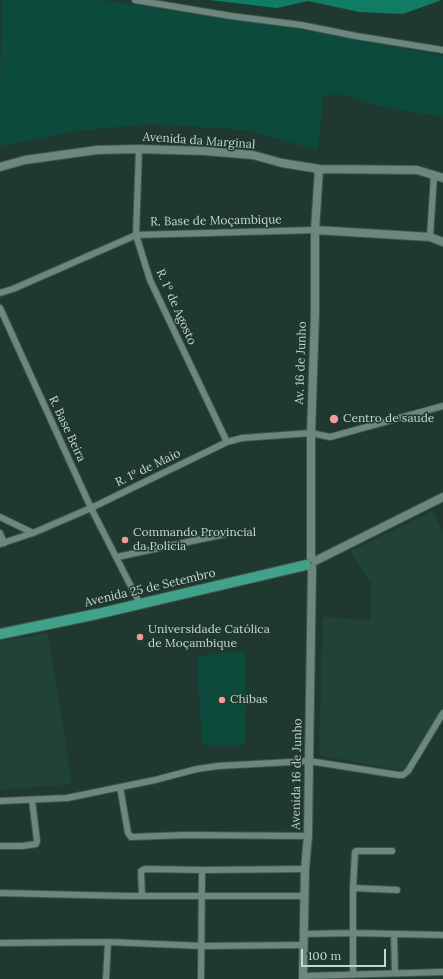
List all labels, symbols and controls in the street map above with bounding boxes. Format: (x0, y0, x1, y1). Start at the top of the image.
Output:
street label: Avenida da Marginal (142, 130, 256, 152)
street label: R. Base de Moçambique (150, 213, 282, 229)
street label: R. 1º de Agosto (153, 267, 199, 347)
street label: Av. 16 de Junho (292, 321, 310, 405)
street label: R. Base Beira (45, 394, 89, 464)
place label: Centro de saude (343, 412, 434, 426)
marker: Centro de saude (328, 413, 340, 425)
street label: R. 1º de Maio (113, 446, 183, 490)
place label: Commando Provincial da Polícia (133, 526, 256, 554)
marker: Commando Provincial da Polícia (120, 535, 130, 545)
street label: Avenida 25 de Setembro (83, 566, 217, 610)
place label: Universidade Católica de Moçambique (148, 623, 270, 651)
marker: Universidade Católica de Moçambique (135, 632, 145, 642)
place label: Chibas (230, 693, 268, 707)
marker: Chibas (217, 695, 227, 705)
street label: Avenida 16 de Junho (289, 718, 305, 830)
scale bar (303, 941, 388, 967)
text: 100 m (308, 948, 341, 963)

